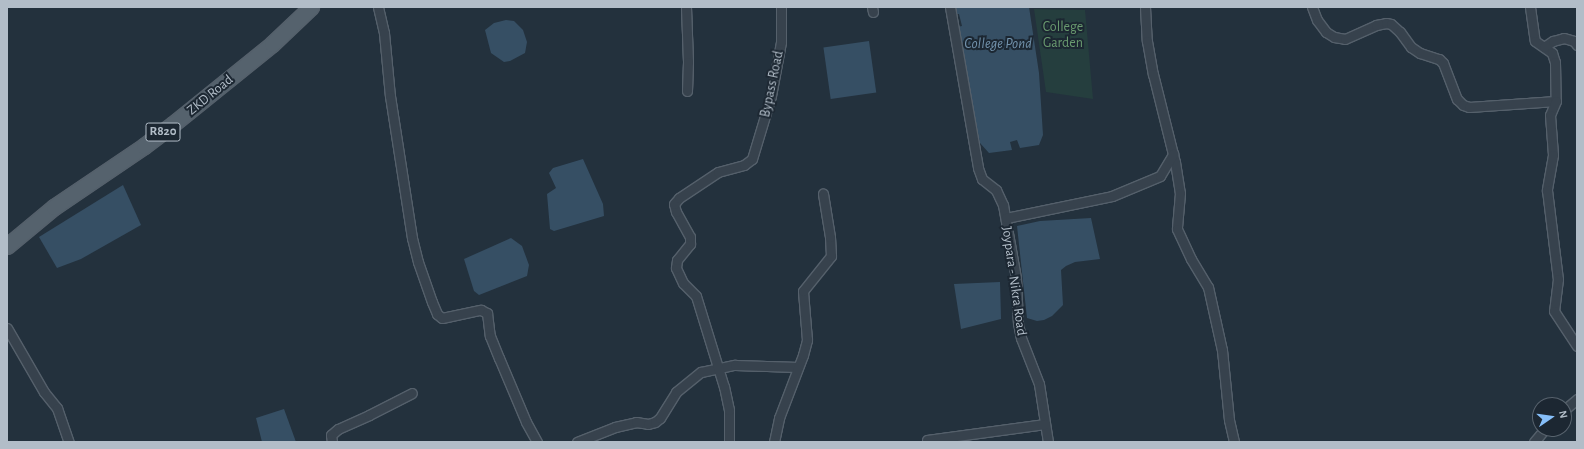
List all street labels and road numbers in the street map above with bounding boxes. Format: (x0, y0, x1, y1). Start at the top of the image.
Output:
street label: Bypass Road (757, 49, 787, 119)
street label: ZKD Road (184, 71, 236, 119)
road number: R820 (145, 121, 181, 143)
street label: Joypara - Nikra Road (998, 225, 1030, 337)

